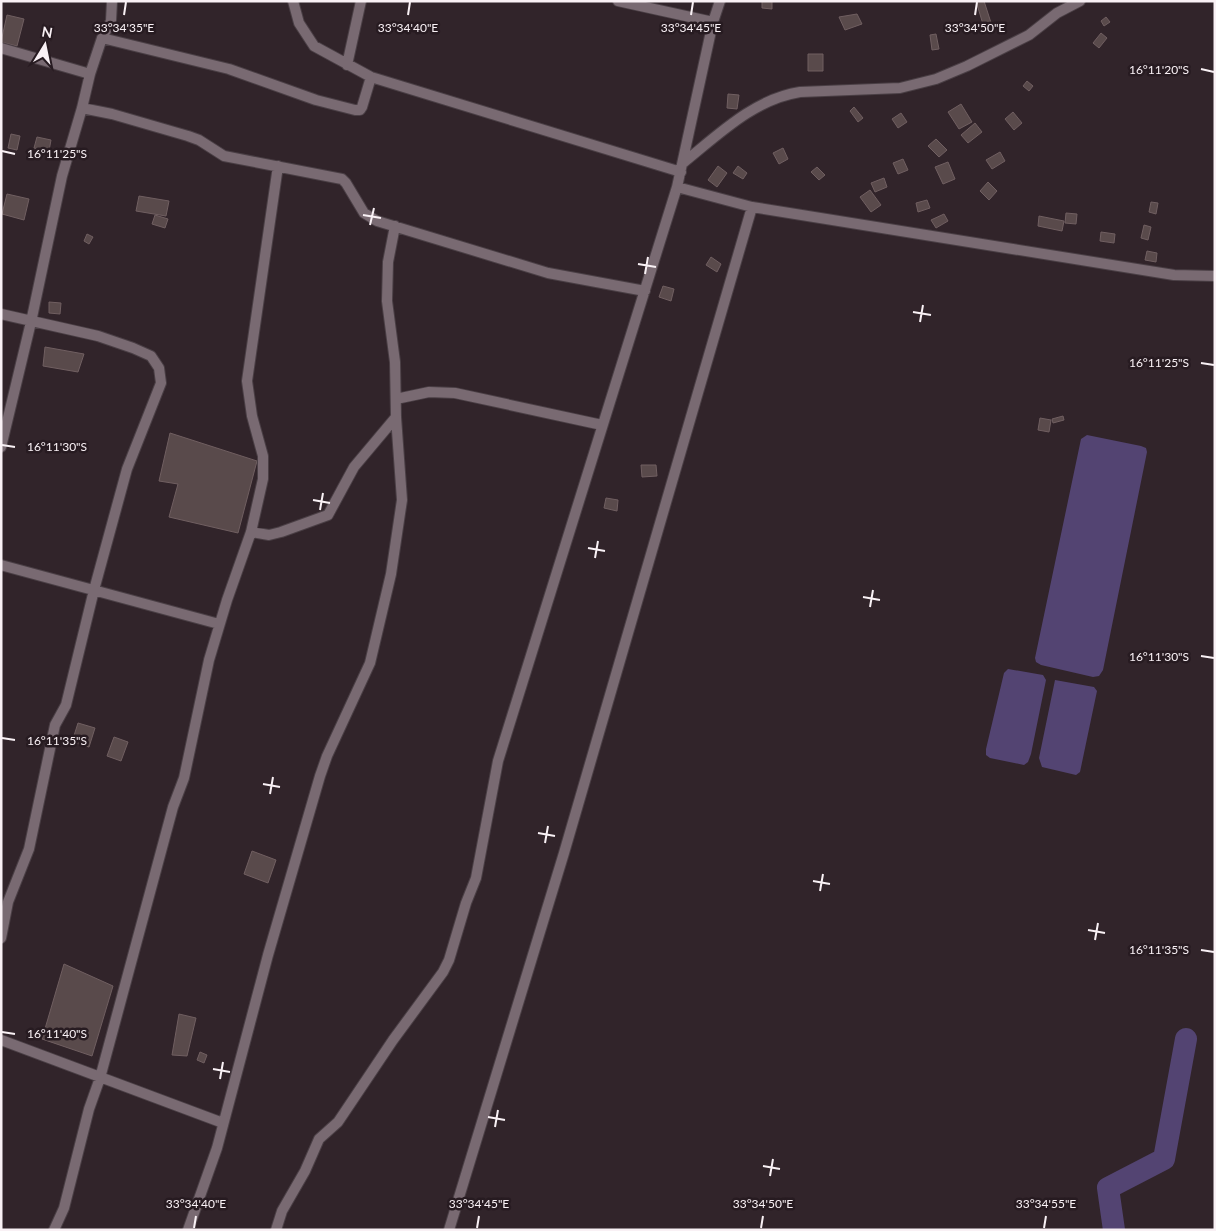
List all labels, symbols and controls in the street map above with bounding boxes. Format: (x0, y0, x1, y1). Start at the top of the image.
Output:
north arrow (20, 20, 70, 70)
text: 33°34'35"E (94, 20, 154, 35)
text: 33°34'40"E (378, 20, 438, 35)
text: 33°34'45"E (661, 20, 721, 35)
text: 33°34'50"E (945, 20, 1005, 35)
text: N (41, 22, 54, 41)
text: 16°11'20"S (1129, 62, 1189, 77)
text: 16°11'25"S (27, 146, 87, 161)
text: 16°11'25"S (1129, 355, 1189, 370)
text: 16°11'30"S (27, 439, 87, 454)
text: 16°11'30"S (1129, 649, 1189, 664)
text: 16°11'35"S (27, 733, 87, 748)
text: 16°11'35"S (1129, 942, 1189, 957)
text: 16°11'40"S (27, 1026, 87, 1041)
text: 33°34'40"E (166, 1196, 226, 1211)
text: 33°34'45"E (449, 1196, 509, 1211)
text: 33°34'50"E (733, 1196, 793, 1211)
text: 33°34'55"E (1016, 1196, 1076, 1211)

